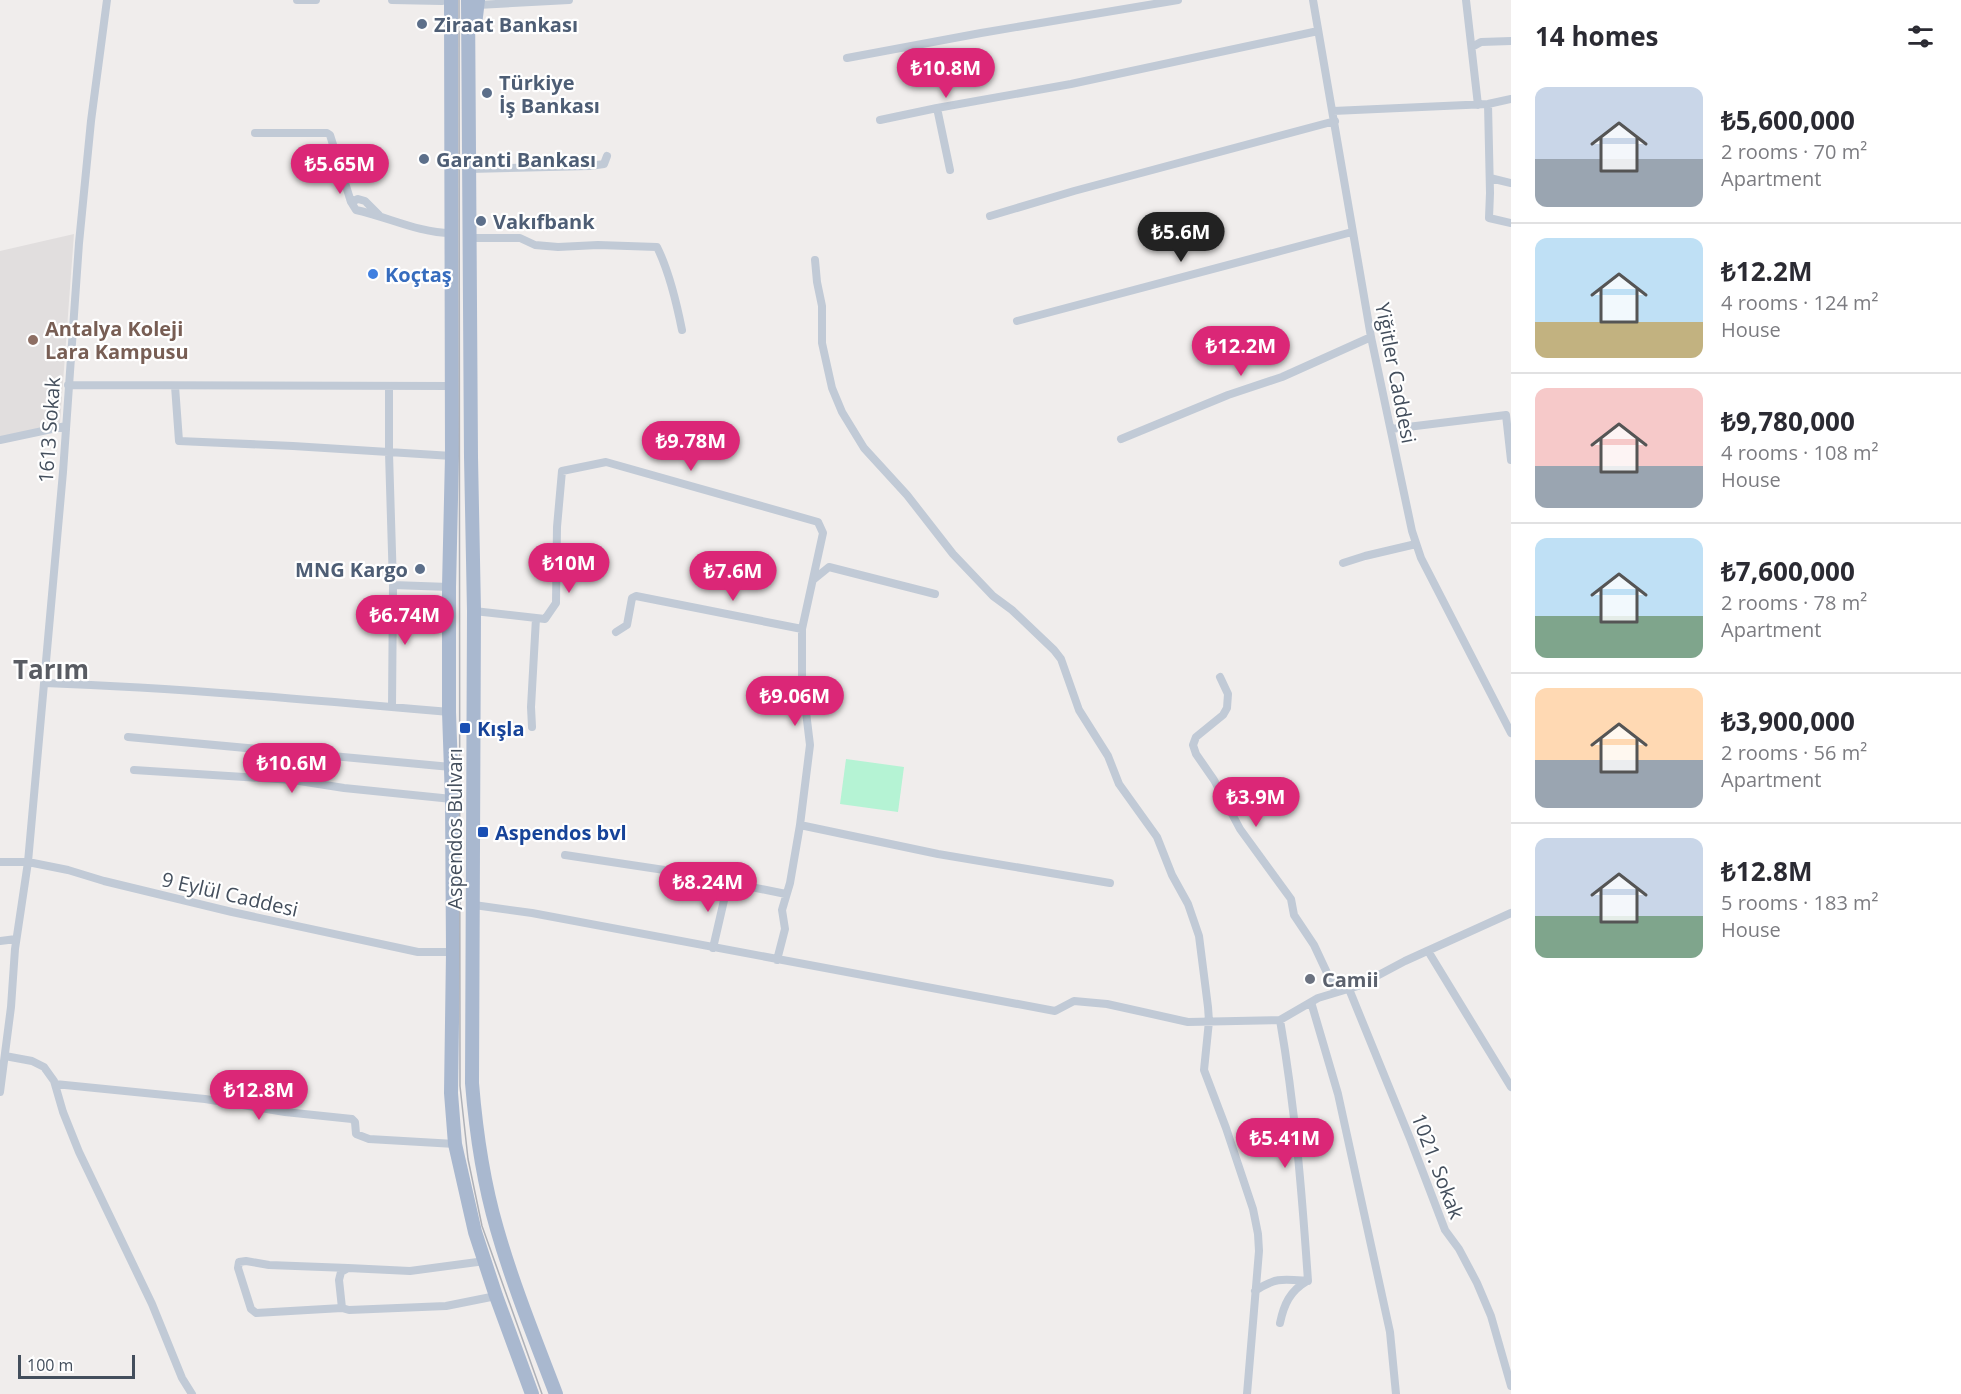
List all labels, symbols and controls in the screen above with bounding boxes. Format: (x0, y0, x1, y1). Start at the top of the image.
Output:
place label: Ziraat Bankası (434, 11, 578, 38)
marker: Ziraat Bankası (415, 17, 429, 31)
text: 14 homes (1535, 18, 1659, 54)
icon: filters (1904, 20, 1937, 53)
pin: ₺10.8M (897, 48, 995, 99)
text: ₺10.8M (911, 54, 981, 81)
place label: Türkiye İş Bankası (499, 69, 600, 119)
marker: Türkiye İş Bankası (480, 86, 494, 100)
text: ₺5,600,000 (1721, 102, 1855, 138)
icon: home (1583, 111, 1655, 183)
text: 2 rooms · 70 m² (1721, 138, 1867, 165)
pin: ₺5.65M (291, 144, 389, 195)
place label: Garanti Bankası (436, 146, 596, 173)
text: ₺5.65M (305, 150, 375, 177)
marker: Garanti Bankası (417, 152, 431, 166)
text: Apartment (1721, 165, 1821, 192)
place label: Vakıfbank (493, 208, 595, 235)
pin: ₺5.6M (1139, 212, 1223, 263)
marker: Vakıfbank (474, 214, 488, 228)
text: ₺5.6M (1152, 218, 1210, 245)
text: ₺12.2M (1721, 253, 1812, 289)
place label: Koçtaş (385, 261, 452, 288)
icon: home (1583, 262, 1655, 334)
marker: Koçtaş (366, 267, 380, 281)
text: 4 rooms · 124 m² (1721, 289, 1879, 316)
street label: Yiğitler Caddesi (1369, 300, 1423, 446)
place label: Antalya Koleji Lara Kampusu (45, 315, 189, 365)
text: House (1721, 316, 1781, 343)
pin: ₺12.2M (1192, 326, 1290, 377)
text: ₺12.2M (1206, 332, 1276, 359)
marker: Antalya Koleji Lara Kampusu (26, 333, 40, 347)
street label: 1613 Sokak (32, 376, 66, 484)
text: ₺9,780,000 (1721, 403, 1855, 439)
icon: home (1583, 412, 1655, 484)
pin: ₺9.78M (642, 421, 740, 472)
text: ₺9.78M (656, 427, 726, 454)
text: 4 rooms · 108 m² (1721, 439, 1879, 466)
text: House (1721, 466, 1781, 493)
pin: ₺10M (533, 543, 605, 594)
text: ₺10M (542, 549, 596, 576)
pin: ₺7.6M (691, 551, 775, 602)
text: ₺7,600,000 (1721, 553, 1855, 589)
place label: MNG Kargo (295, 556, 408, 583)
text: ₺7.6M (704, 557, 762, 584)
marker: MNG Kargo (413, 562, 427, 576)
icon: home (1583, 562, 1655, 634)
text: 2 rooms · 78 m² (1721, 589, 1867, 616)
pin: ₺6.74M (356, 595, 454, 646)
text: ₺6.74M (370, 601, 440, 628)
text: Apartment (1721, 616, 1821, 643)
district label: Tarım (13, 651, 89, 687)
pin: ₺9.06M (746, 676, 844, 727)
text: ₺9.06M (760, 682, 830, 709)
text: ₺3,900,000 (1721, 703, 1855, 739)
icon: home (1583, 712, 1655, 784)
place label: Kışla (477, 715, 525, 742)
marker: Kışla (458, 721, 472, 735)
text: 2 rooms · 56 m² (1721, 739, 1867, 766)
pin: ₺10.6M (243, 743, 341, 794)
street label: Aspendos Bulvarı (441, 748, 468, 910)
text: ₺10.6M (257, 749, 327, 776)
text: Apartment (1721, 766, 1821, 793)
pin: ₺3.9M (1214, 777, 1298, 828)
text: ₺3.9M (1227, 783, 1285, 810)
place label: Aspendos bvl (495, 819, 627, 846)
marker: Aspendos bvl (476, 825, 490, 839)
text: ₺12.8M (1721, 853, 1812, 889)
pin: ₺8.24M (659, 862, 757, 913)
icon: home (1583, 862, 1655, 934)
street label: 9 Eylül Caddesi (159, 865, 301, 923)
text: ₺8.24M (673, 868, 743, 895)
text: 5 rooms · 183 m² (1721, 889, 1879, 916)
text: House (1721, 916, 1781, 943)
place label: Camii (1322, 966, 1379, 993)
marker: Camii (1303, 972, 1317, 986)
pin: ₺12.8M (210, 1070, 308, 1121)
text: ₺12.8M (224, 1076, 294, 1103)
street label: 1021. Sokak (1405, 1109, 1471, 1223)
pin: ₺5.41M (1236, 1118, 1334, 1169)
text: ₺5.41M (1250, 1124, 1320, 1151)
scale bar (18, 1352, 135, 1380)
text: 100 m (27, 1354, 73, 1376)

